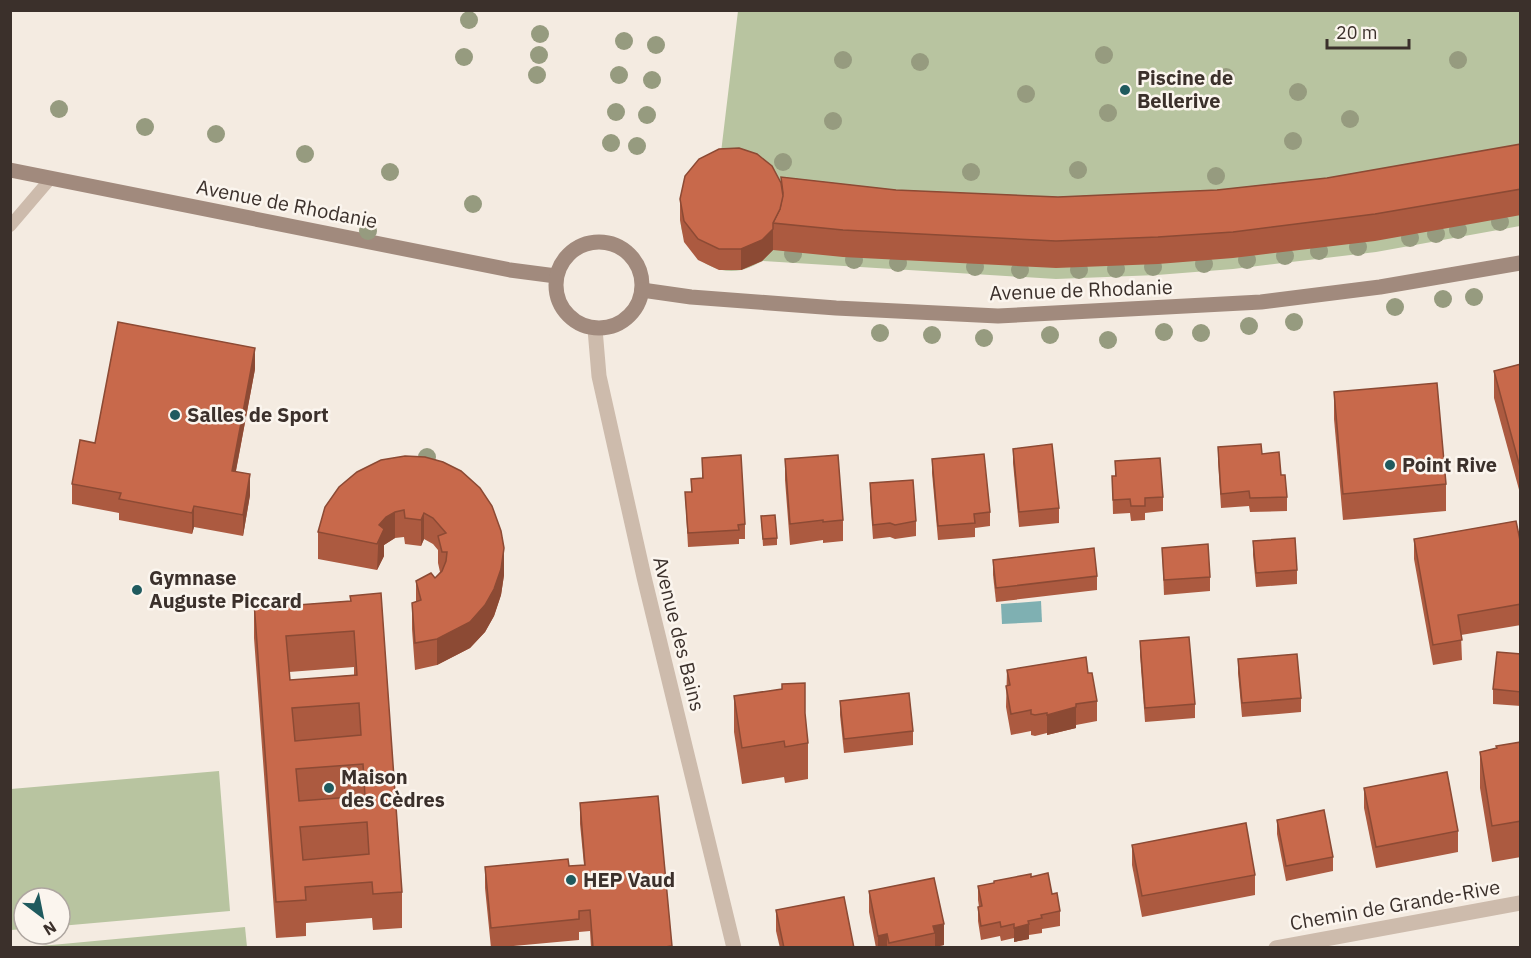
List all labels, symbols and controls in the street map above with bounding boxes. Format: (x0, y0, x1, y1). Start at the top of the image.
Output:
scale bar (1327, 12, 1410, 50)
text: 20 m (1336, 21, 1378, 44)
place label: Piscine de Bellerive (1137, 64, 1233, 114)
marker: Piscine de Bellerive (1118, 83, 1132, 97)
street label: Avenue de Rhodanie (194, 173, 380, 234)
street label: Avenue de Rhodanie (989, 273, 1173, 306)
place label: Salles de Sport (187, 401, 329, 428)
marker: Salles de Sport (168, 408, 182, 422)
place label: Point Rive (1402, 451, 1497, 478)
marker: Point Rive (1383, 458, 1397, 472)
street label: Avenue des Bains (647, 554, 712, 714)
place label: Gymnase Auguste Piccard (149, 564, 302, 614)
marker: Gymnase Auguste Piccard (130, 583, 144, 597)
place label: Maison des Cèdres (341, 763, 445, 813)
marker: Maison des Cèdres (322, 781, 336, 795)
place label: HEP Vaud (583, 866, 675, 893)
marker: HEP Vaud (564, 873, 578, 887)
street label: Chemin de Grande-Rive (1288, 873, 1502, 936)
north arrow (12, 886, 72, 946)
text: N (40, 917, 60, 940)

